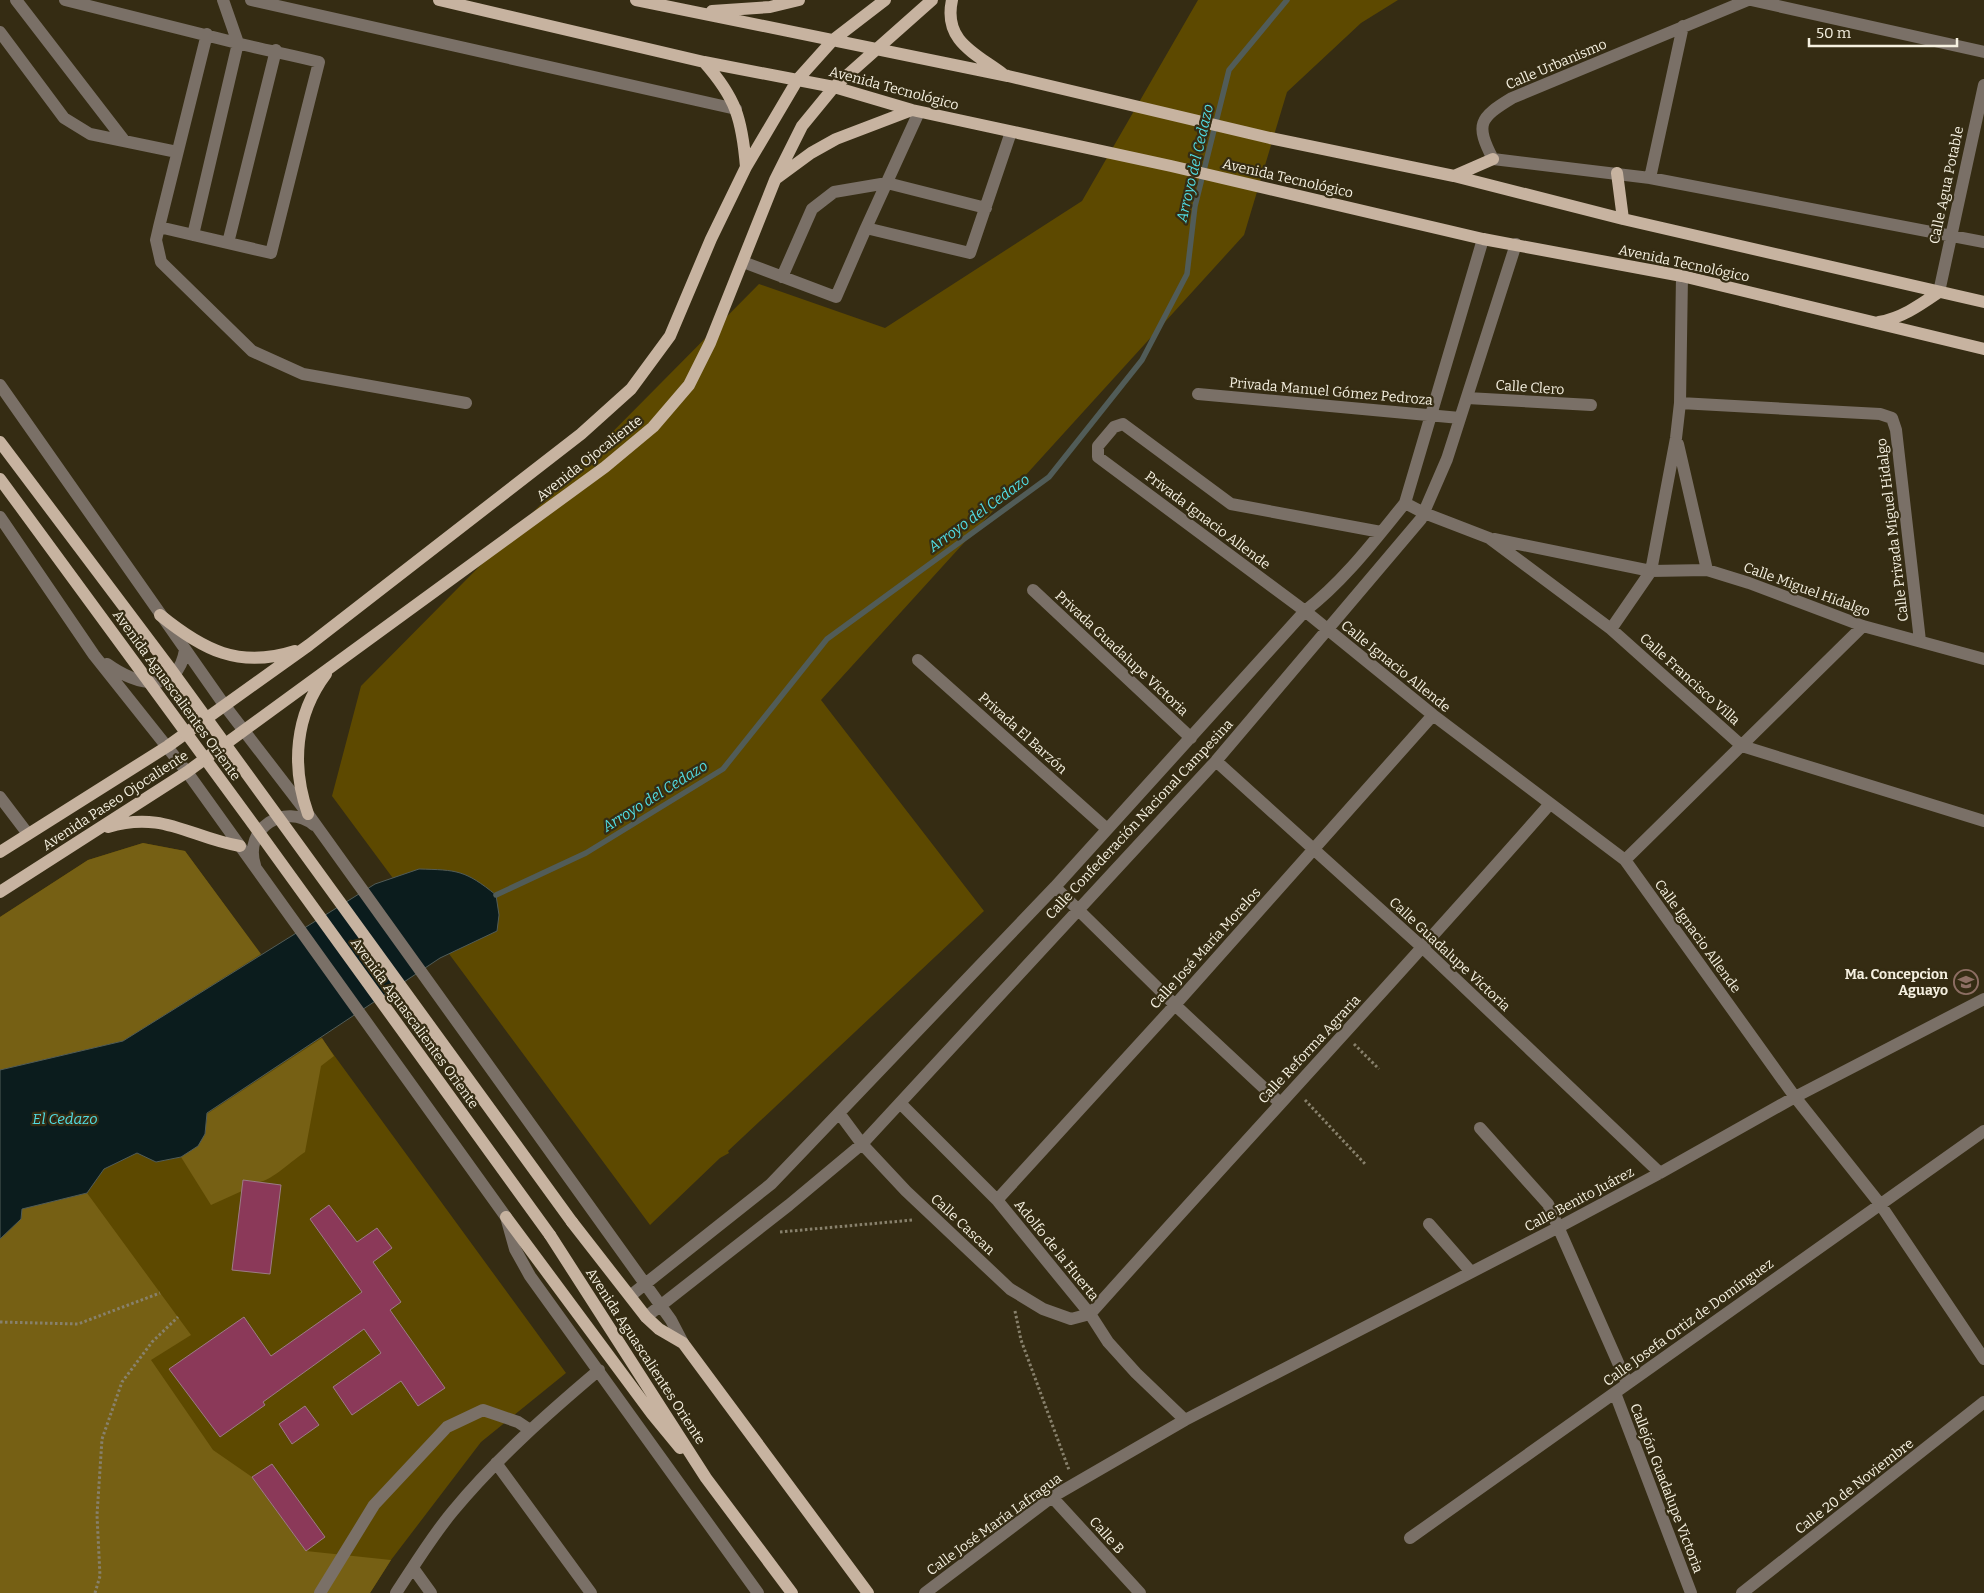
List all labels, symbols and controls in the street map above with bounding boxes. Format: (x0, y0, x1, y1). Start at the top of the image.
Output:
scale bar (1809, 15, 1956, 47)
text: 50 m (1816, 24, 1852, 42)
street label: Calle Urbanismo (1503, 35, 1609, 93)
street label: Avenida Tecnológico (827, 63, 961, 114)
water label: Arroyo del Cedazo (1172, 102, 1217, 225)
street label: Calle Agua Potable (1926, 125, 1967, 246)
street label: Avenida Tecnológico (1221, 155, 1355, 202)
street label: Avenida Tecnológico (1617, 241, 1751, 286)
street label: Privada Manuel Gómez Pedroza (1228, 374, 1434, 409)
street label: Calle Clero (1495, 377, 1565, 398)
street label: Avenida Ojocaliente (533, 412, 646, 505)
street label: Calle Privada Miguel Hidalgo (1873, 437, 1912, 623)
street label: Privada Ignacio Allende (1142, 468, 1274, 573)
water label: Arroyo del Cedazo (924, 470, 1033, 556)
street label: Calle Miguel Hidalgo (1741, 559, 1872, 620)
street label: Privada Guadalupe Victoria (1051, 587, 1192, 720)
street label: Avenida Aguascalientes Oriente (109, 607, 244, 784)
street label: Calle Ignacio Allende (1337, 617, 1454, 716)
street label: Calle Francisco Villa (1636, 630, 1744, 729)
street label: Privada El Barzón (975, 689, 1071, 778)
street label: Calle Confederación Nacional Campesina (1042, 716, 1237, 923)
street label: Avenida Paseo Ojocaliente (39, 747, 191, 854)
water label: Arroyo del Cedazo (598, 756, 711, 836)
street label: Calle Ignacio Allende (1651, 876, 1744, 996)
street label: Calle José María Morelos (1146, 884, 1264, 1013)
street label: Calle Guadalupe Victoria (1386, 894, 1514, 1015)
street label: Avenida Aguascalientes Oriente (347, 935, 482, 1112)
place label: Ma. Concepcion Aguayo (1845, 966, 1948, 999)
school or university icon: Ma. Concepcion Aguayo (1953, 969, 1979, 995)
street label: Calle Reforma Agraria (1255, 991, 1364, 1107)
water label: El Cedazo (32, 1110, 98, 1128)
street label: Calle Benito Juárez (1522, 1163, 1637, 1235)
street label: Calle Cascan (927, 1190, 998, 1258)
street label: Adolfo de la Huerta (1011, 1196, 1103, 1304)
street label: Calle Josefa Ortiz de Domínguez (1600, 1255, 1777, 1390)
street label: Avenida Aguascalientes Oriente (582, 1265, 709, 1448)
street label: Callejón Guadalupe Victoria (1626, 1401, 1707, 1576)
street label: Calle 20 de Noviembre (1792, 1435, 1917, 1538)
street label: Calle José María Lafragua (923, 1469, 1065, 1579)
street label: Calle B (1086, 1513, 1128, 1557)

